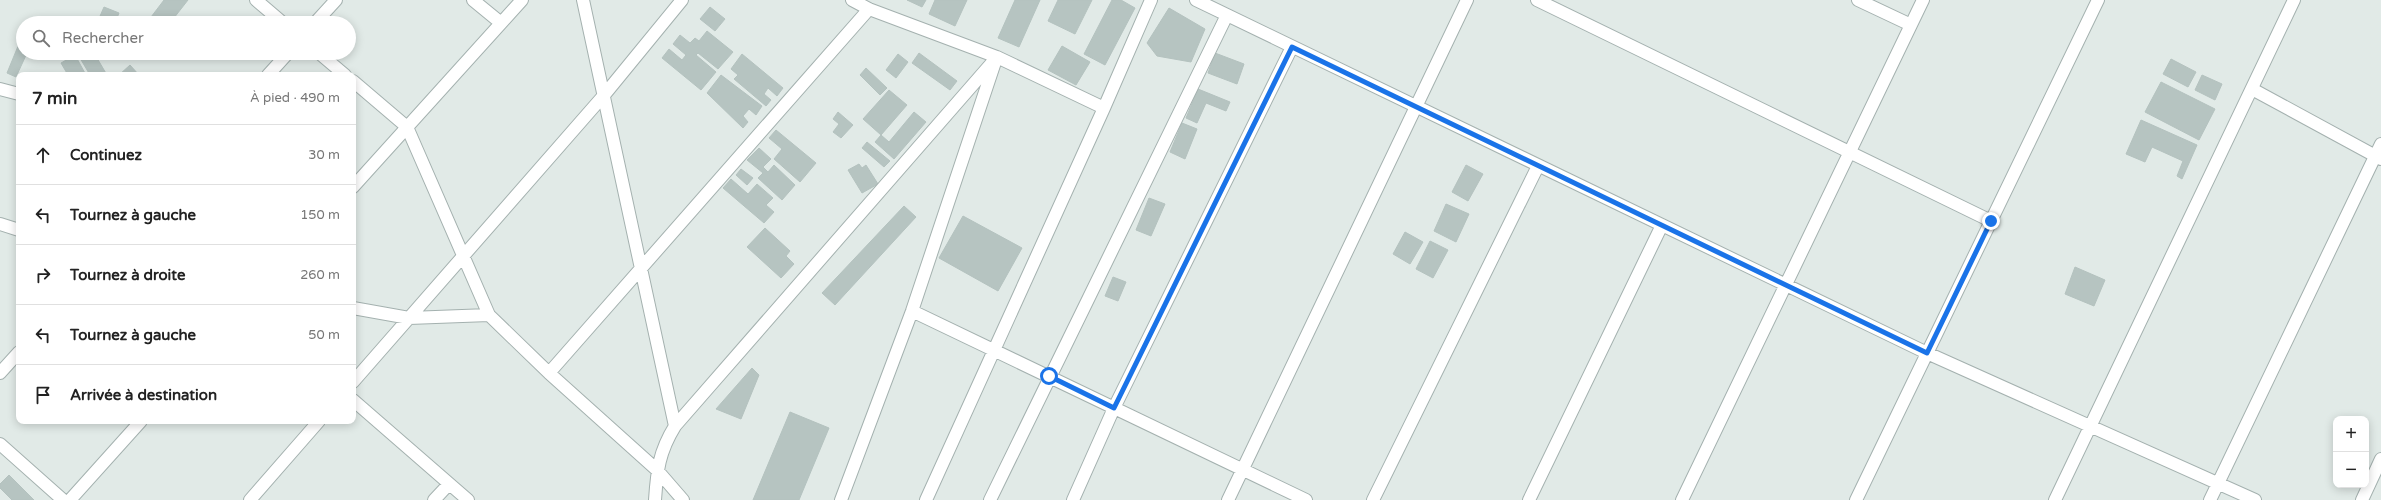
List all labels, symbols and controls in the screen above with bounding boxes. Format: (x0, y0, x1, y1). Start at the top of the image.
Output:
search box (16, 16, 356, 60)
icon: search (30, 27, 52, 49)
text: Rechercher (62, 29, 144, 47)
text: 7 min (32, 88, 77, 109)
text: À pied · 490 m (250, 90, 340, 106)
icon: ahead (32, 144, 54, 166)
text: Continuez (70, 146, 142, 164)
text: 30 m (308, 147, 340, 163)
icon: left (32, 204, 54, 226)
text: Tournez à gauche (70, 206, 196, 224)
text: 150 m (300, 207, 340, 223)
route end (1982, 212, 2000, 230)
icon: right (32, 264, 54, 286)
text: Tournez à droite (70, 266, 185, 284)
text: 260 m (300, 267, 340, 283)
icon: left (32, 324, 54, 346)
text: Tournez à gauche (70, 326, 196, 344)
text: 50 m (308, 327, 340, 343)
route start (1040, 367, 1058, 385)
icon: arrive (32, 384, 54, 406)
text: Arrivée à destination (70, 386, 217, 404)
map controls (2333, 416, 2369, 488)
button: + (2333, 416, 2369, 452)
button: − (2333, 452, 2369, 488)

